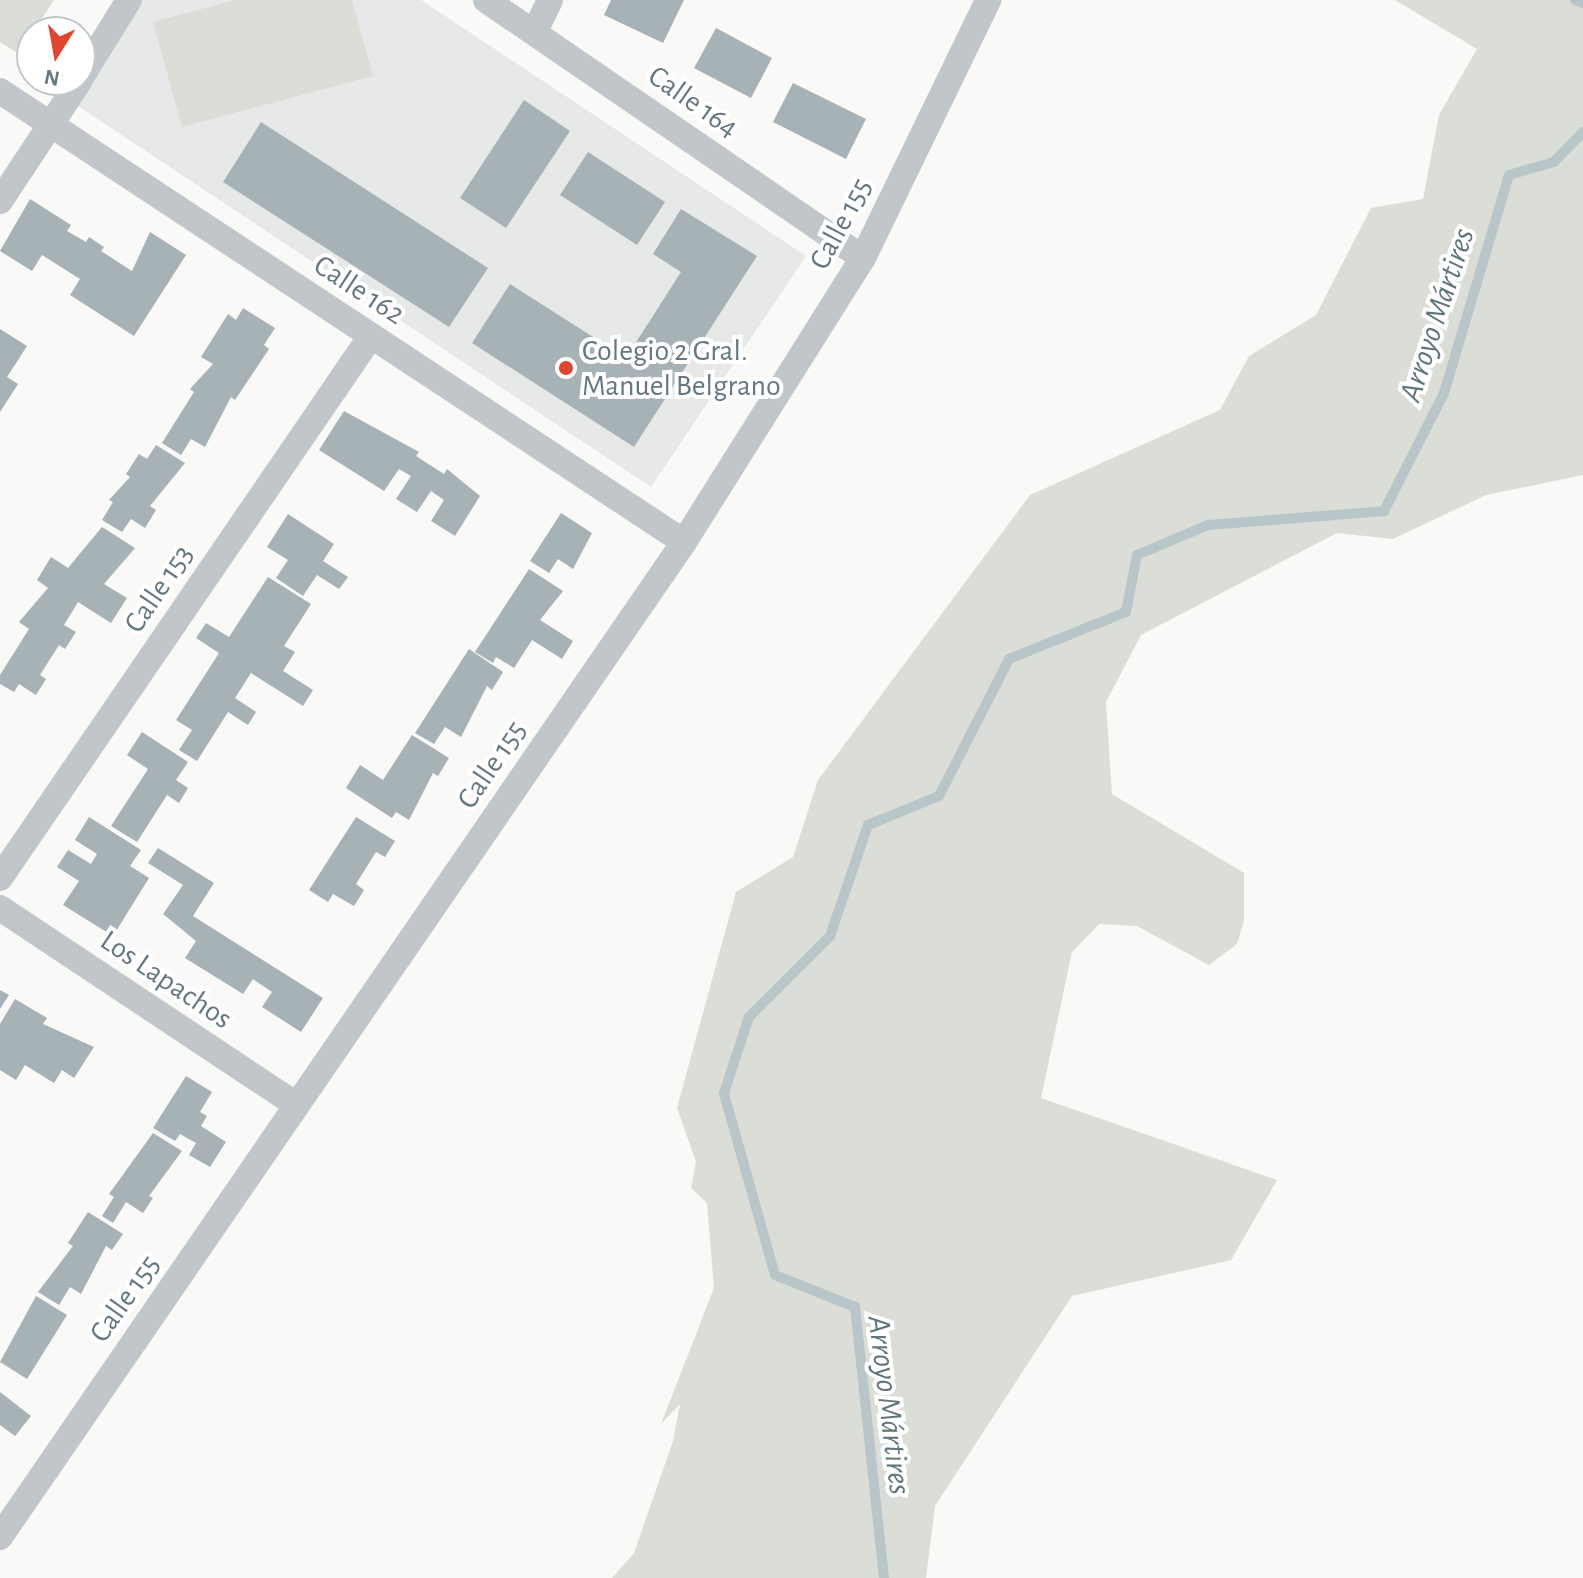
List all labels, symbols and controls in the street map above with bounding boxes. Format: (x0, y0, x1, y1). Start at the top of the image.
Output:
north arrow (16, 16, 96, 96)
street label: Calle 164 (641, 58, 745, 146)
text: N (42, 65, 61, 90)
street label: Calle 155 (802, 172, 880, 276)
water label: Arroyo Mártires (1391, 224, 1483, 406)
street label: Calle 162 (307, 247, 411, 333)
place label: Colegio 2 Gral. Manuel Belgrano (582, 333, 781, 404)
marker: Colegio 2 Gral. Manuel Belgrano (557, 359, 575, 377)
street label: Calle 153 (117, 538, 201, 640)
street label: Calle 155 (450, 714, 534, 816)
street label: Los Lapachos (93, 923, 239, 1037)
street label: Calle 155 (82, 1248, 168, 1350)
water label: Arroyo Mártires (859, 1314, 919, 1496)

